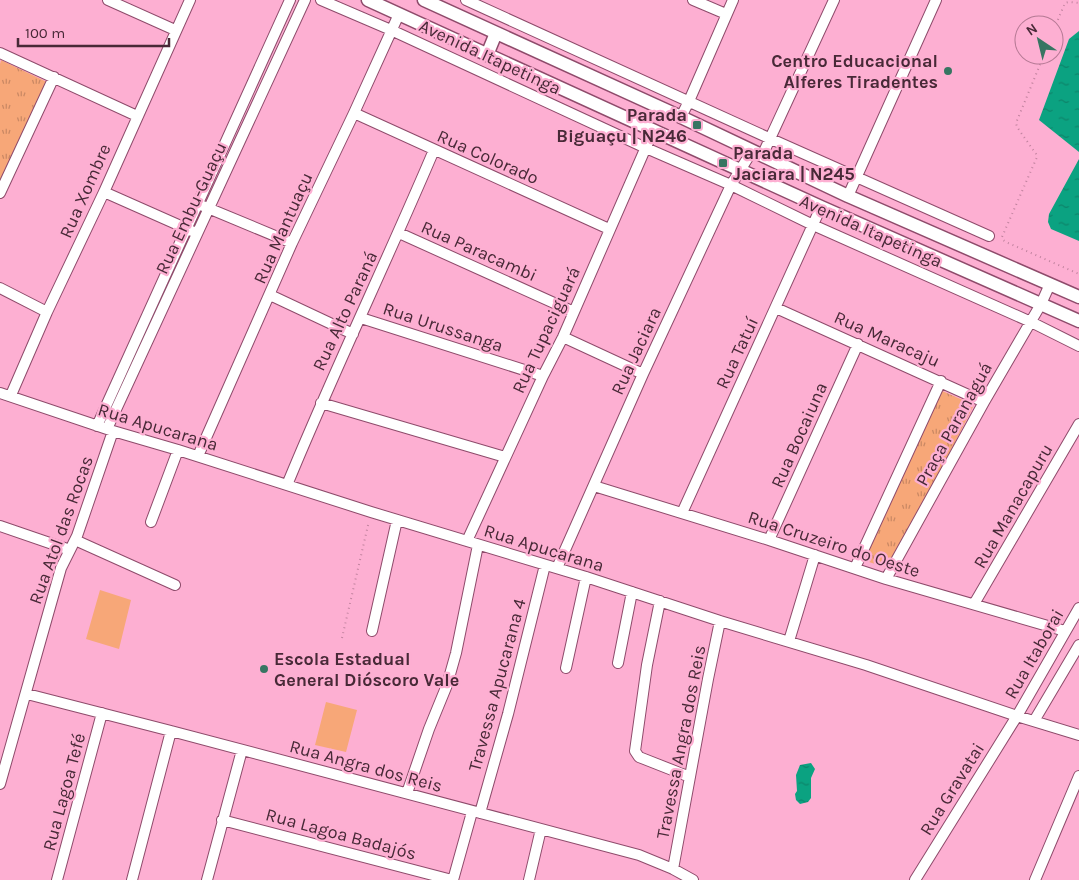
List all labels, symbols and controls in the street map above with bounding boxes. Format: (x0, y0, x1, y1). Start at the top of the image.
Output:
scale bar (18, 15, 169, 47)
street label: Avenida Itapetinga (416, 15, 564, 99)
north arrow (1014, 15, 1064, 65)
text: N (1023, 20, 1041, 40)
text: 100 m (25, 24, 65, 42)
place label: Centro Educacional Alferes Tiradentes (771, 50, 938, 93)
marker: Centro Educacional Alferes Tiradentes (942, 65, 954, 77)
place label: Parada Biguaçu | N246 (556, 104, 687, 147)
marker: Parada Biguaçu | N246 (691, 119, 703, 131)
street label: Rua Colorado (434, 125, 542, 189)
street label: Rua Embu-Guaçu (151, 138, 231, 278)
street label: Rua Xombre (54, 141, 116, 241)
place label: Parada Jaciara | N245 (733, 142, 855, 185)
marker: Parada Jaciara | N245 (717, 157, 729, 169)
street label: Rua Mantuaçu (249, 169, 317, 287)
street label: Avenida Itapetinga (796, 190, 946, 272)
street label: Rua Paracambi (418, 216, 540, 286)
street label: Rua Alto Paraná (308, 248, 382, 374)
street label: Rua Tupaciguará (507, 263, 585, 397)
street label: Rua Urussanga (380, 297, 506, 357)
street label: Rua Jaciara (606, 304, 666, 398)
street label: Rua Maracaju (831, 306, 943, 372)
street label: Rua Tatuí (711, 313, 763, 392)
street label: Praça Paranaguá (911, 358, 997, 490)
street label: Rua Bocaiuna (766, 379, 832, 491)
street label: Rua Apucarana (95, 398, 221, 456)
street label: Rua Manacapuru (968, 440, 1058, 572)
street label: Rua Atol das Rocas (24, 453, 98, 607)
street label: Rua Cruzeiro do Oeste (745, 506, 923, 582)
street label: Rua Apucarana (481, 519, 607, 577)
street label: Travessa Apucarana 4 (463, 596, 531, 774)
street label: Rua Itaborai (999, 605, 1069, 703)
street label: Travessa Angra dos Reis (651, 643, 711, 841)
place label: Escola Estadual General Dióscoro Vale (274, 648, 459, 691)
marker: Escola Estadual General Dióscoro Vale (258, 663, 270, 675)
street label: Rua Lagoa Tefé (38, 731, 90, 853)
street label: Rua Angra dos Reis (287, 735, 445, 797)
street label: Rua Gravatai (915, 739, 989, 839)
street label: Rua Lagoa Badajós (263, 803, 419, 865)

